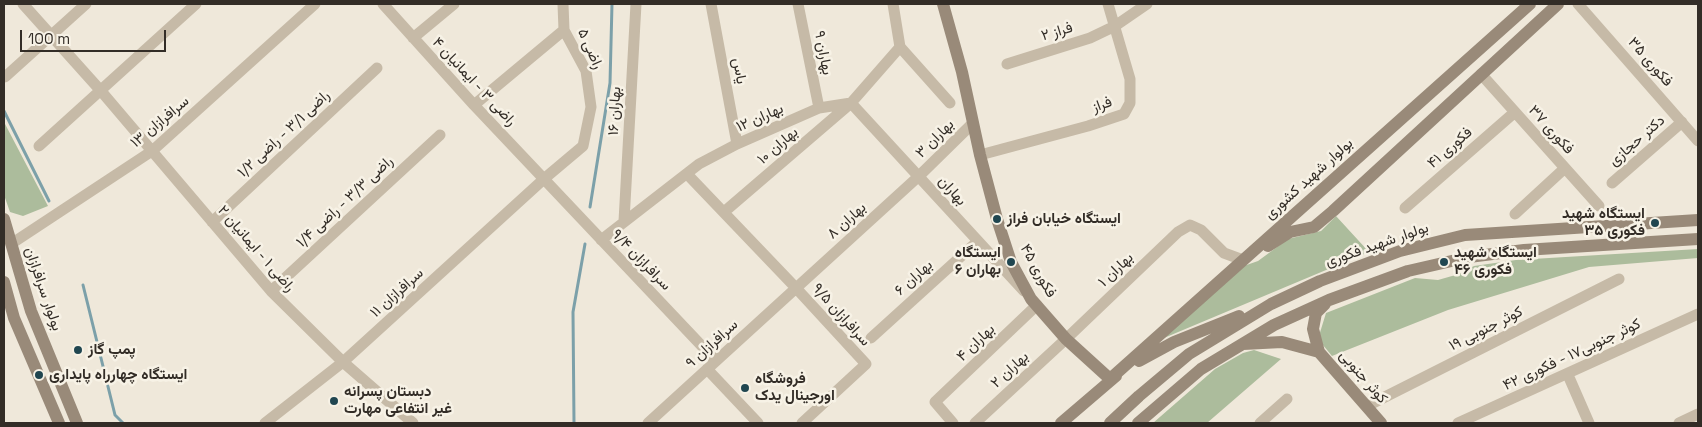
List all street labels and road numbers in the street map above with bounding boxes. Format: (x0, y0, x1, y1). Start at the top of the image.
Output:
street label: فراز ۲ (1039, 19, 1075, 45)
street label: راضی ۵ (573, 26, 607, 72)
street label: بهاران ۹ (810, 29, 836, 77)
street label: راضی ۳ - ایمانیان ۴ (428, 34, 520, 130)
street label: فکوری ۳۵ (1624, 34, 1676, 90)
street label: یاس (728, 56, 750, 86)
street label: بهاران ۱۶ (605, 86, 625, 136)
street label: راضی ۳/۱ - راضی ۱/۲ (234, 87, 334, 181)
street label: سرافرازان ۱۳ (127, 92, 193, 152)
street label: فراز (1089, 93, 1115, 117)
street label: بهاران ۱۲ (734, 100, 786, 136)
street label: فکوری ۳۷ (1524, 102, 1578, 158)
street label: دکتر حجازی (1605, 112, 1669, 170)
street label: بهاران ۳ (912, 116, 958, 162)
street label: بهاران ۱۰ (754, 123, 802, 169)
street label: فکوری ۴۱ (1424, 124, 1476, 172)
street label: بولوار شهید کشوری (1261, 135, 1357, 223)
street label: راضی ۳/۳ - راضی ۱/۴ (293, 153, 397, 251)
street label: بهاران (934, 173, 970, 209)
street label: بهاران ۸ (824, 199, 870, 243)
street label: راضی ۱ - ایمانیان ۲ (214, 202, 298, 296)
street label: بولوار شهید فکوری (1323, 219, 1431, 271)
street label: سرافرازان ۹/۴ (607, 226, 675, 294)
street label: فکوری ۴۵ (1016, 241, 1060, 301)
street label: بولوار سرافرازان (20, 245, 66, 333)
street label: بهاران ۱ (1095, 249, 1137, 291)
street label: بهاران ۶ (891, 256, 937, 300)
street label: سرافرازان ۱۱ (367, 264, 427, 322)
street label: سرافرازان ۹/۵ (808, 280, 874, 350)
street label: کوثر جنوبی ۱۹ (1446, 303, 1526, 355)
street label: کوثر جنوبی۱۷ - فکوری ۴۲ (1500, 315, 1644, 395)
street label: سرافرازان ۹ (682, 316, 742, 372)
street label: بهاران ۴ (953, 321, 999, 365)
street label: کوثر جنوبی (1335, 347, 1391, 407)
street label: بهاران ۲ (987, 348, 1033, 392)

